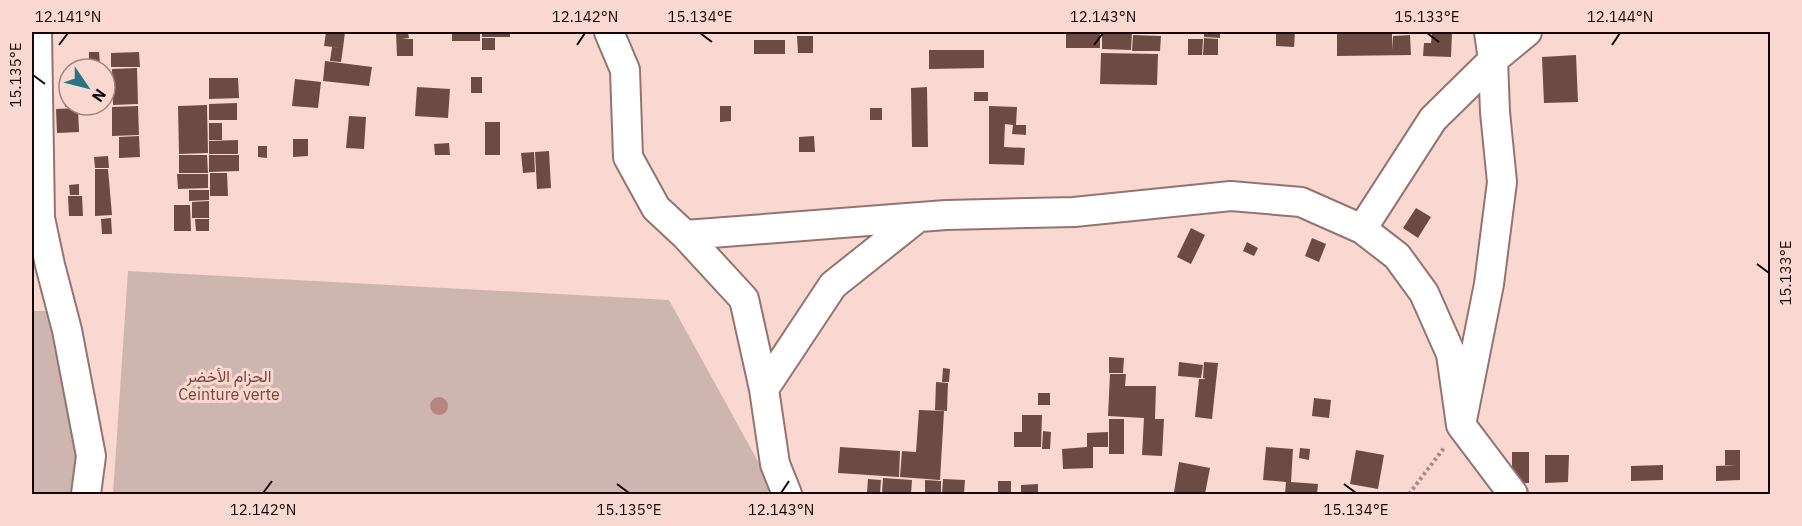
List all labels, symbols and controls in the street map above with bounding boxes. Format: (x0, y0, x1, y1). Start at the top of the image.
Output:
text: 12.141°N (35, 7, 101, 26)
text: 12.142°N (552, 7, 618, 26)
text: 15.134°E (668, 7, 732, 26)
text: 12.143°N (1070, 7, 1136, 26)
text: 15.133°E (1395, 7, 1459, 26)
text: 12.144°N (1587, 7, 1653, 26)
text: 15.135°E (6, 43, 25, 107)
north arrow (57, 57, 117, 117)
text: N (88, 85, 111, 106)
text: 15.133°E (1776, 241, 1795, 305)
park label: الحزام الأخضر Ceinture verte (178, 366, 280, 404)
text: 12.142°N (230, 500, 296, 519)
text: 15.135°E (597, 500, 661, 519)
text: 12.143°N (748, 500, 814, 519)
text: 15.134°E (1324, 500, 1388, 519)

